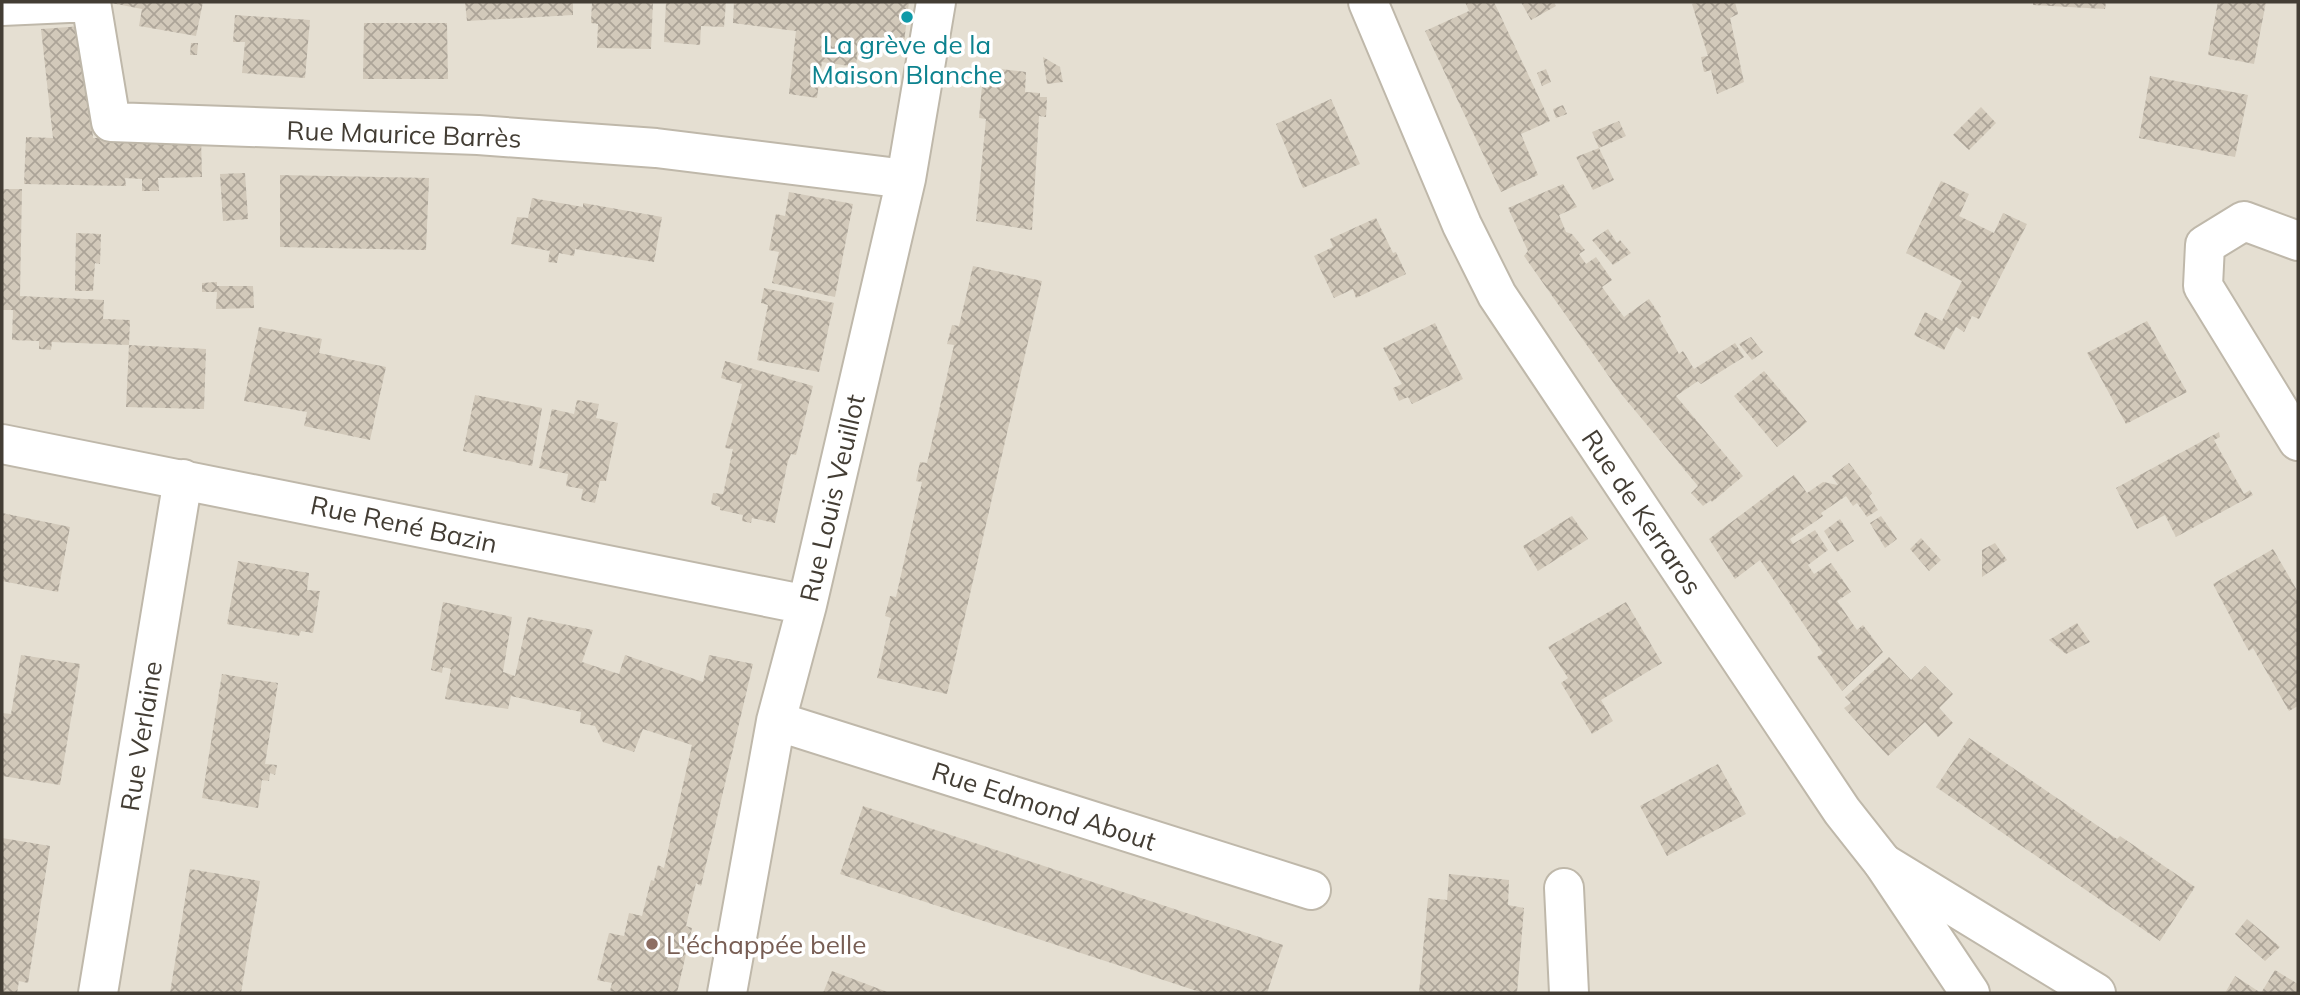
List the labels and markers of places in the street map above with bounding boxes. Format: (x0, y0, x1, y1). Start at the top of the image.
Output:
marker: La grève de la Maison Blanche (899, 9, 915, 25)
place label: La grève de la Maison Blanche (812, 28, 1002, 91)
place label: L'échappée belle (666, 928, 866, 961)
marker: L'échappée belle (644, 936, 660, 952)

